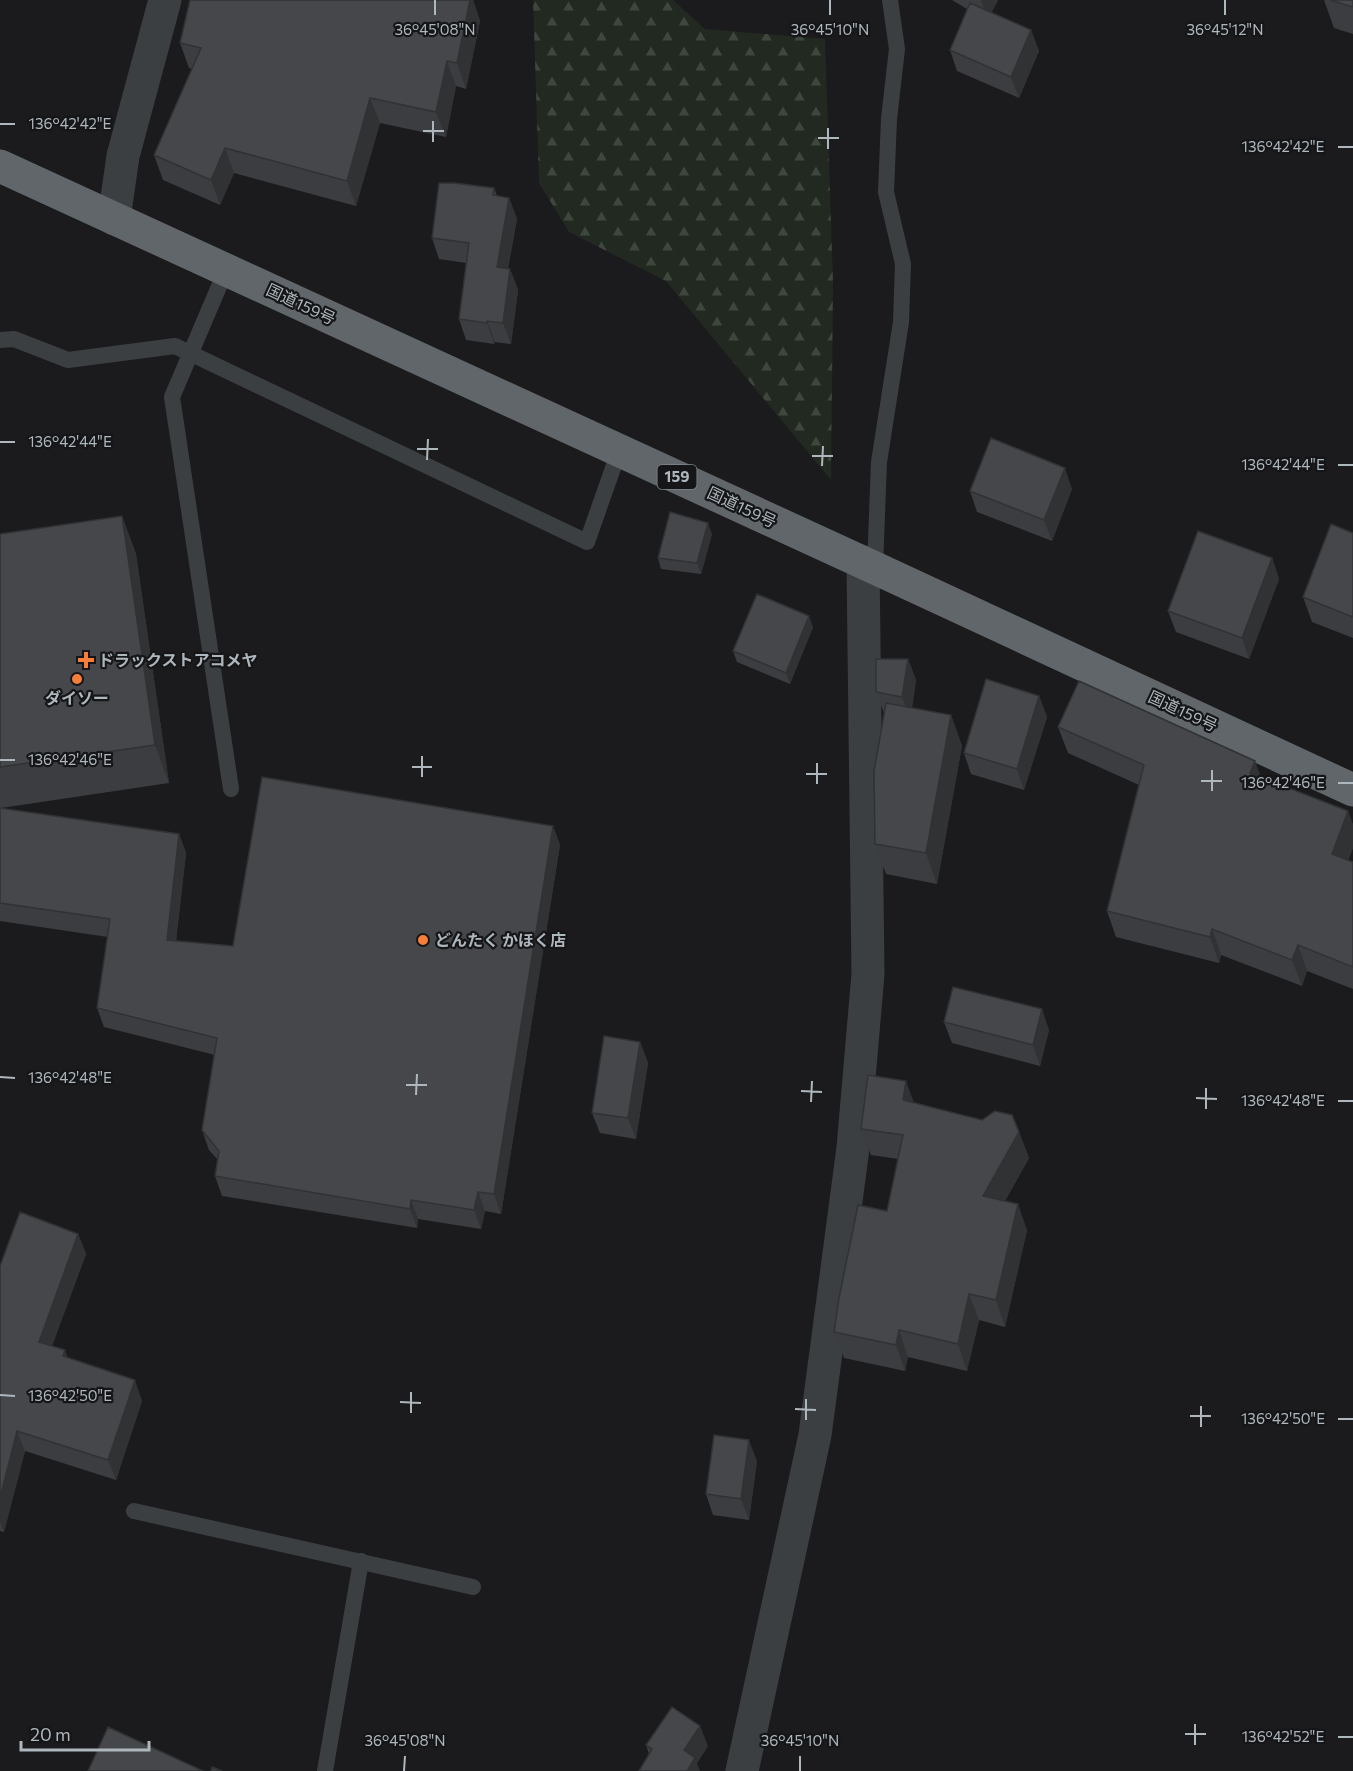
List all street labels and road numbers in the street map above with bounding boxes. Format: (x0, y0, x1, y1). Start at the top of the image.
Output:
street label: 国道159号 (264, 279, 339, 328)
road number: 159 (658, 465, 696, 489)
street label: 国道159号 (705, 482, 780, 531)
street label: 国道159号 (1146, 686, 1221, 735)

